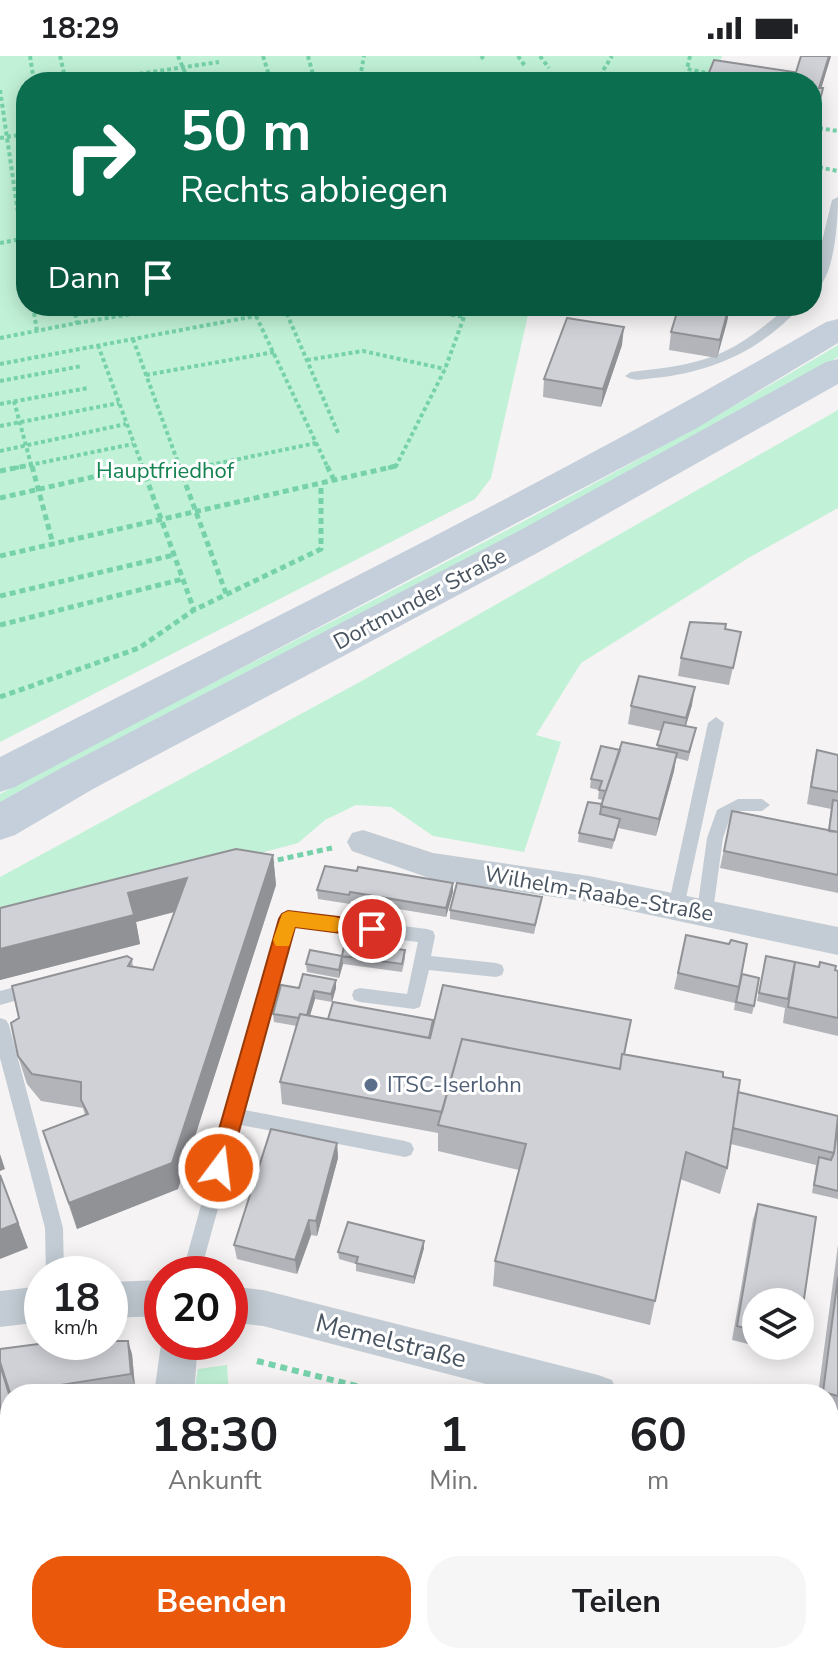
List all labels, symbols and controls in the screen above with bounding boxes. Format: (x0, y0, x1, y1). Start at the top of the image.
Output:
text: 18:29 (40, 8, 119, 49)
text: 50 m (180, 93, 311, 170)
icon: right (48, 104, 152, 208)
text: Rechts abbiegen (180, 166, 448, 215)
icon: arrive (136, 256, 180, 300)
text: Dann (48, 258, 120, 299)
park label: Hauptfriedhof (96, 456, 235, 486)
street label: Dortmunder Straße (328, 541, 512, 657)
street label: Wilhelm-Raabe-Straße (482, 859, 716, 929)
pin (338, 895, 406, 963)
icon: arrive (350, 907, 394, 951)
place label: ITSC-Iserlohn (387, 1070, 522, 1100)
marker: ITSC-Iserlohn (362, 1076, 380, 1094)
position arrow (177, 1126, 261, 1210)
speed limit sign: 20 (144, 1256, 248, 1360)
text: 18 (52, 1271, 100, 1325)
map controls (742, 1288, 814, 1360)
button: layers (742, 1288, 814, 1360)
street label: Memelstraße (312, 1305, 470, 1377)
text: km/h (54, 1314, 98, 1341)
text: 18:30 (151, 1402, 278, 1468)
text: 1 (439, 1402, 468, 1468)
text: 60 (629, 1402, 687, 1468)
text: Ankunft (168, 1463, 261, 1498)
text: Min. (429, 1463, 478, 1498)
text: m (647, 1463, 669, 1498)
button: Beenden (32, 1556, 411, 1648)
button: Teilen (427, 1556, 806, 1648)

